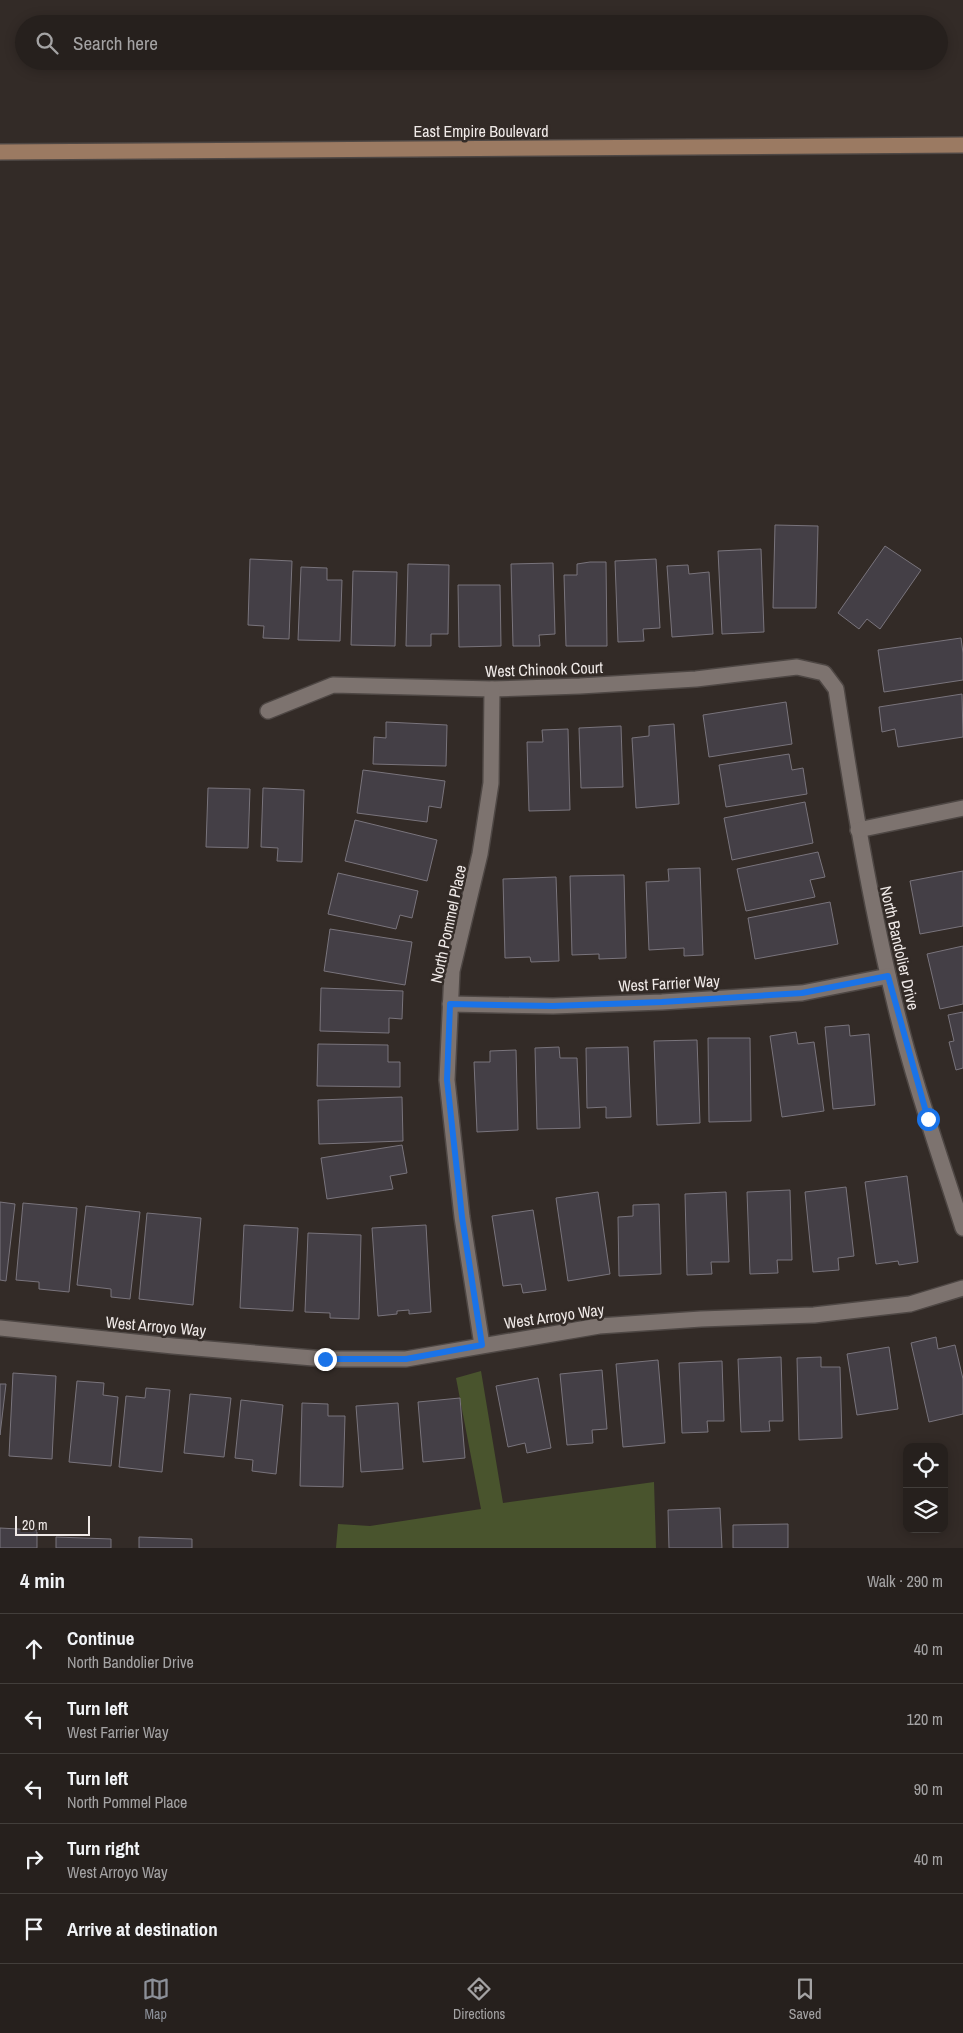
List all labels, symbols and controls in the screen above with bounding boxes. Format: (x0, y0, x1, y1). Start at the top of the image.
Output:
search box (15, 15, 948, 70)
icon: search (33, 29, 61, 57)
text: Search here (73, 30, 158, 56)
street label: East Empire Boulevard (414, 120, 548, 142)
street label: West Chinook Court (485, 656, 604, 682)
street label: North Pommel Place (425, 863, 471, 985)
street label: North Bandolier Drive (875, 884, 925, 1012)
street label: West Farrier Way (618, 969, 721, 997)
route start (917, 1108, 940, 1131)
street label: West Arroyo Way (503, 1298, 606, 1334)
street label: West Arroyo Way (105, 1311, 208, 1341)
route end (314, 1348, 337, 1371)
map controls (903, 1443, 948, 1533)
button: locate (903, 1443, 948, 1488)
button: layers (903, 1488, 948, 1533)
scale bar (15, 1513, 90, 1536)
text: 20 m (22, 1516, 48, 1534)
text: 4 min (20, 1566, 65, 1595)
text: Walk · 290 m (867, 1570, 943, 1592)
text: Continue (67, 1625, 135, 1651)
icon: ahead (20, 1635, 48, 1663)
text: 40 m (914, 1638, 943, 1660)
text: North Bandolier Drive (67, 1651, 194, 1673)
text: Turn left (67, 1695, 128, 1721)
icon: left (20, 1705, 48, 1733)
text: 120 m (907, 1708, 943, 1730)
text: West Farrier Way (67, 1721, 168, 1743)
text: Turn left (67, 1765, 128, 1791)
icon: left (20, 1775, 48, 1803)
text: 90 m (914, 1778, 943, 1800)
text: North Pommel Place (67, 1791, 187, 1813)
text: Turn right (67, 1835, 139, 1861)
icon: right (20, 1845, 48, 1873)
text: 40 m (914, 1848, 943, 1870)
text: West Arroyo Way (67, 1861, 168, 1883)
icon: arrive (20, 1915, 48, 1943)
text: Arrive at destination (67, 1916, 218, 1942)
tab: Map (142, 1975, 170, 2023)
tab: Directions (453, 1975, 505, 2023)
tab: Saved (789, 1975, 821, 2023)

